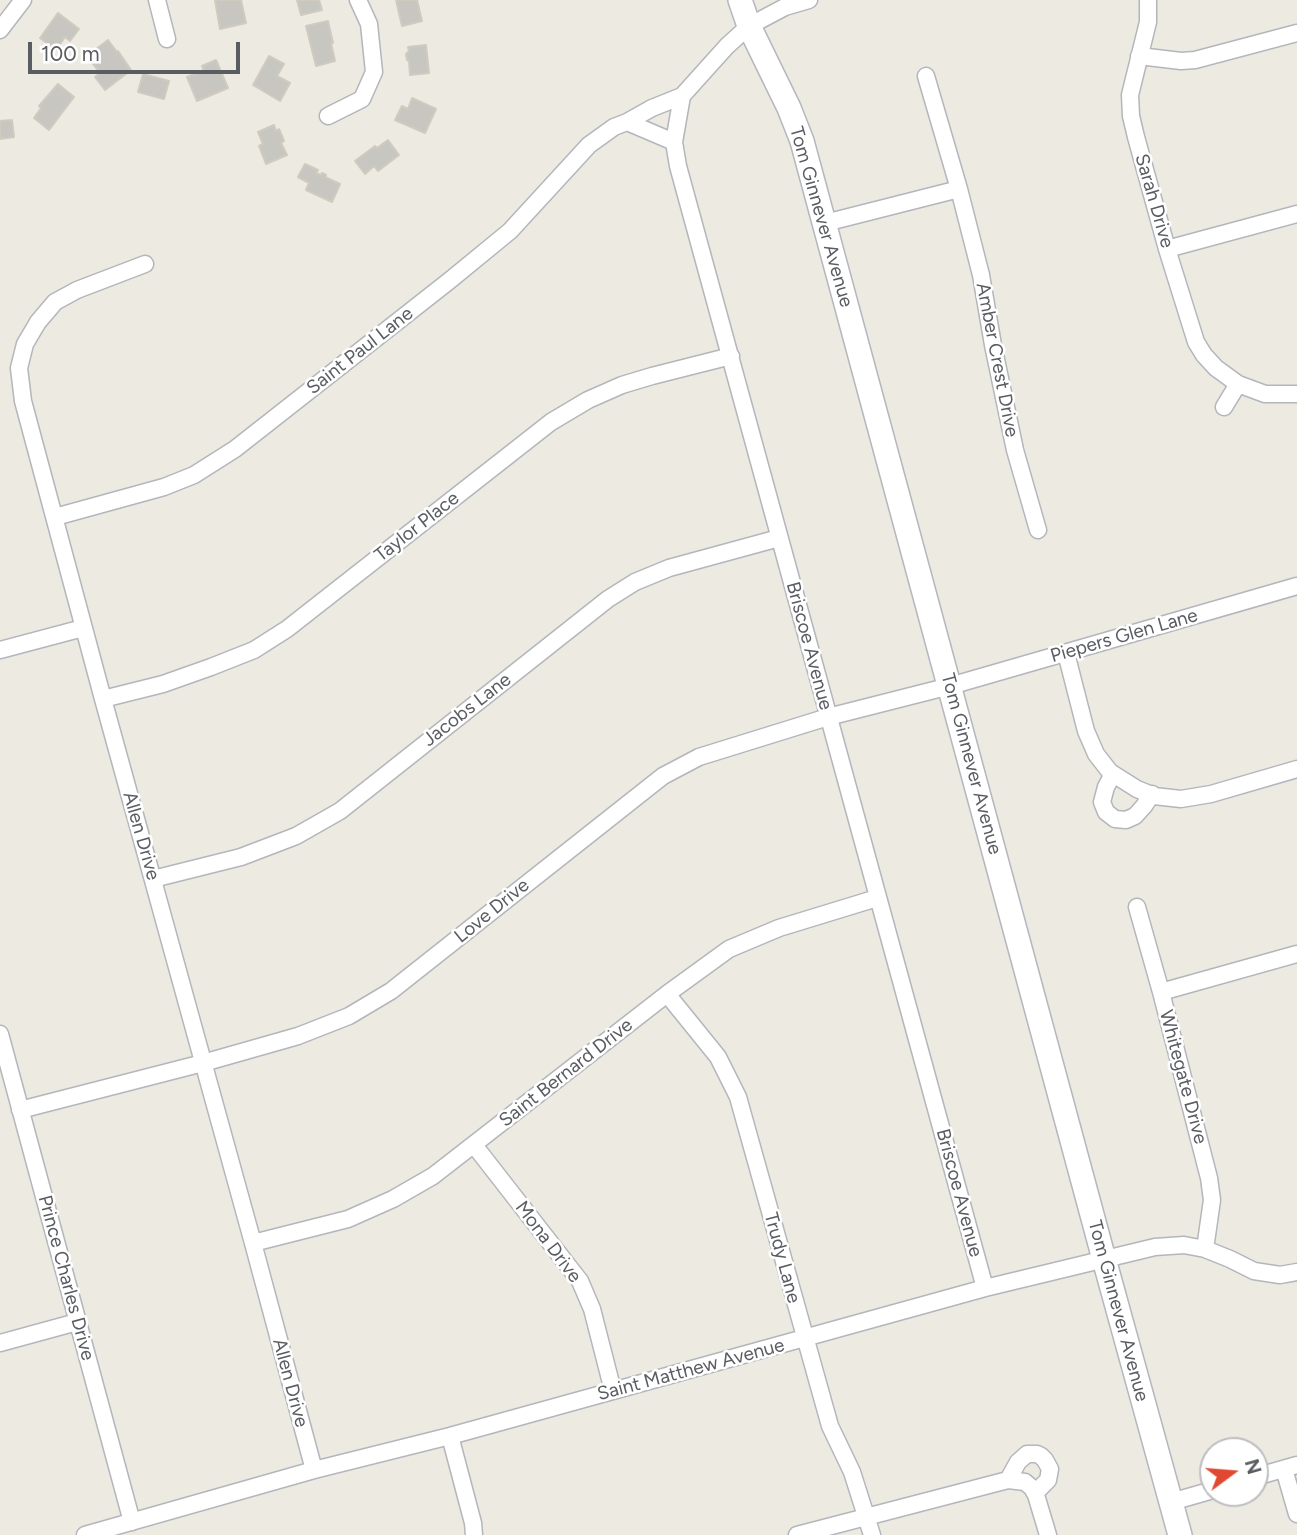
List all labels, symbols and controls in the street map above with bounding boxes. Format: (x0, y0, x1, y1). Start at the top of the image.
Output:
scale bar (32, 28, 243, 72)
text: 100 m (41, 41, 100, 66)
street label: Tom Ginnever Avenue (784, 124, 858, 310)
street label: Sarah Drive (1130, 151, 1178, 251)
street label: Amber Crest Drive (971, 281, 1023, 439)
street label: Saint Paul Lane (302, 302, 418, 400)
street label: Taylor Place (370, 487, 464, 567)
street label: Briscoe Avenue (781, 579, 837, 713)
street label: Piepers Glen Lane (1048, 604, 1200, 668)
street label: Jacobs Lane (418, 668, 516, 752)
street label: Tom Ginnever Avenue (936, 671, 1006, 857)
street label: Allen Drive (118, 789, 164, 883)
street label: Love Drive (450, 874, 534, 948)
street label: Whitegate Drive (1154, 1008, 1212, 1146)
street label: Saint Bernard Drive (495, 1014, 637, 1132)
street label: Briscoe Avenue (931, 1126, 987, 1260)
street label: Prince Charles Drive (33, 1193, 99, 1363)
street label: Mona Drive (510, 1197, 586, 1287)
street label: Trudy Lane (759, 1210, 805, 1306)
street label: Tom Ginnever Avenue (1083, 1218, 1153, 1404)
street label: Saint Matthew Avenue (595, 1334, 787, 1406)
street label: Allen Drive (267, 1336, 313, 1430)
north arrow (1199, 1437, 1269, 1507)
text: N (1240, 1456, 1266, 1477)

